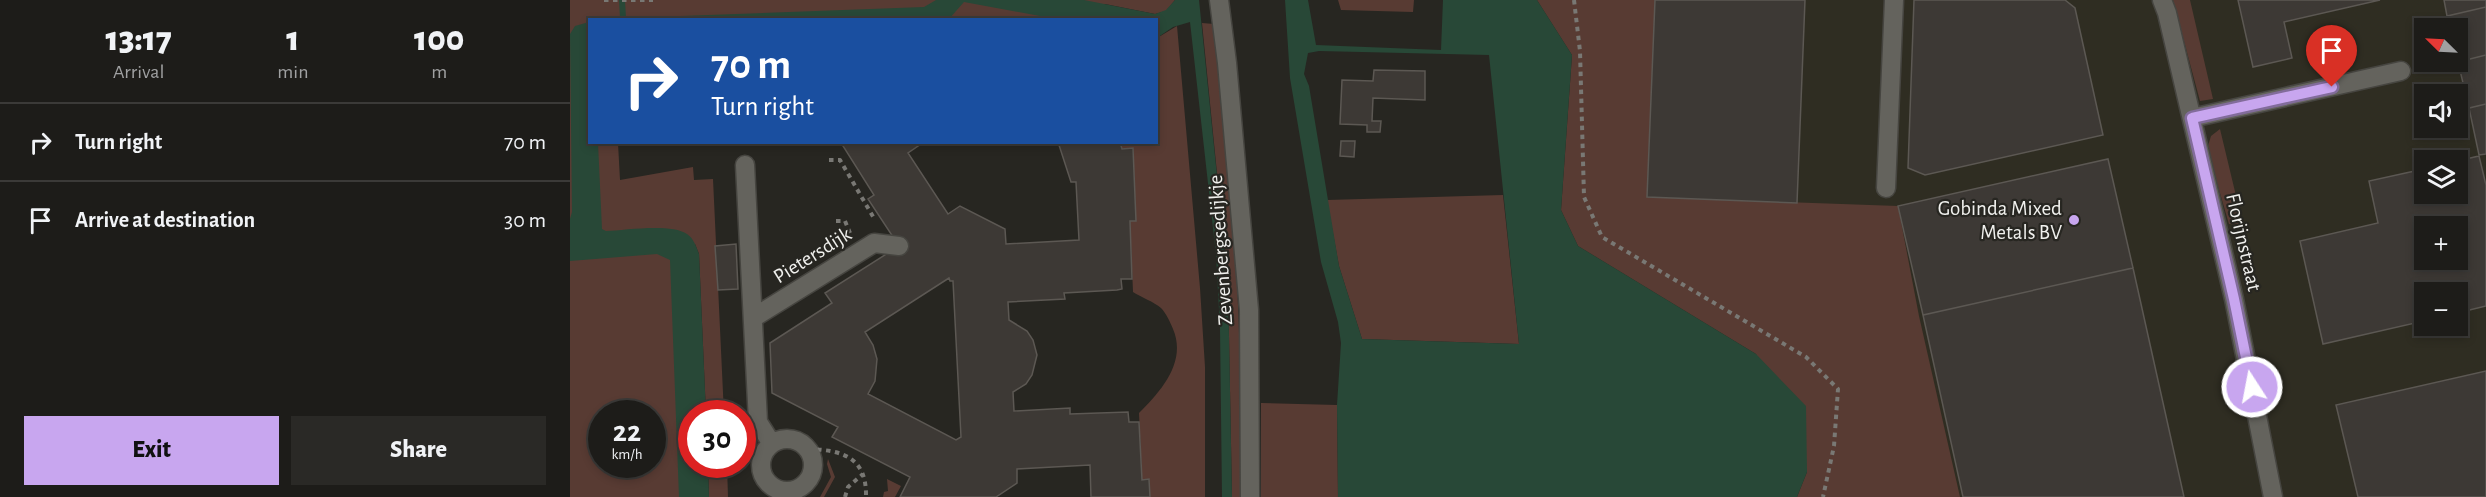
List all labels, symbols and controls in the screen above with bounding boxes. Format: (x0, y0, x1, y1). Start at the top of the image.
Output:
north arrow (2414, 18, 2468, 72)
map controls (2414, 18, 2468, 336)
text: 13:17 (105, 21, 172, 57)
text: 1 (286, 21, 300, 57)
text: 100 (414, 21, 465, 57)
pin (2306, 25, 2357, 87)
icon: arrive (2315, 34, 2348, 67)
icon: right (612, 42, 690, 120)
text: 70 m (711, 44, 791, 86)
text: Arrival (113, 62, 164, 82)
text: min (277, 62, 309, 82)
text: m (431, 62, 447, 82)
button: sound (2414, 84, 2468, 138)
text: Turn right (711, 93, 814, 120)
icon: right (24, 126, 57, 159)
text: Turn right (75, 131, 162, 153)
text: 70 m (504, 131, 546, 153)
button: layers (2414, 150, 2468, 204)
street label: Zevenbergsedijkje (1205, 174, 1236, 326)
street label: Florijnstraat (2222, 191, 2265, 293)
place label: Gobinda Mixed Metals BV (1938, 198, 2062, 243)
icon: arrive (24, 204, 57, 237)
text: Arrive at destination (75, 209, 255, 231)
text: 30 m (504, 209, 546, 231)
marker: Gobinda Mixed Metals BV (2067, 213, 2081, 227)
button: + (2414, 216, 2468, 270)
street label: Pietersdijk (770, 223, 855, 287)
button: − (2414, 282, 2468, 336)
position arrow (2220, 355, 2284, 419)
speed limit sign: 30 (678, 400, 756, 478)
button: Exit (24, 416, 279, 485)
button: Share (291, 416, 546, 485)
text: 22 (613, 417, 641, 447)
text: km/h (612, 447, 642, 462)

